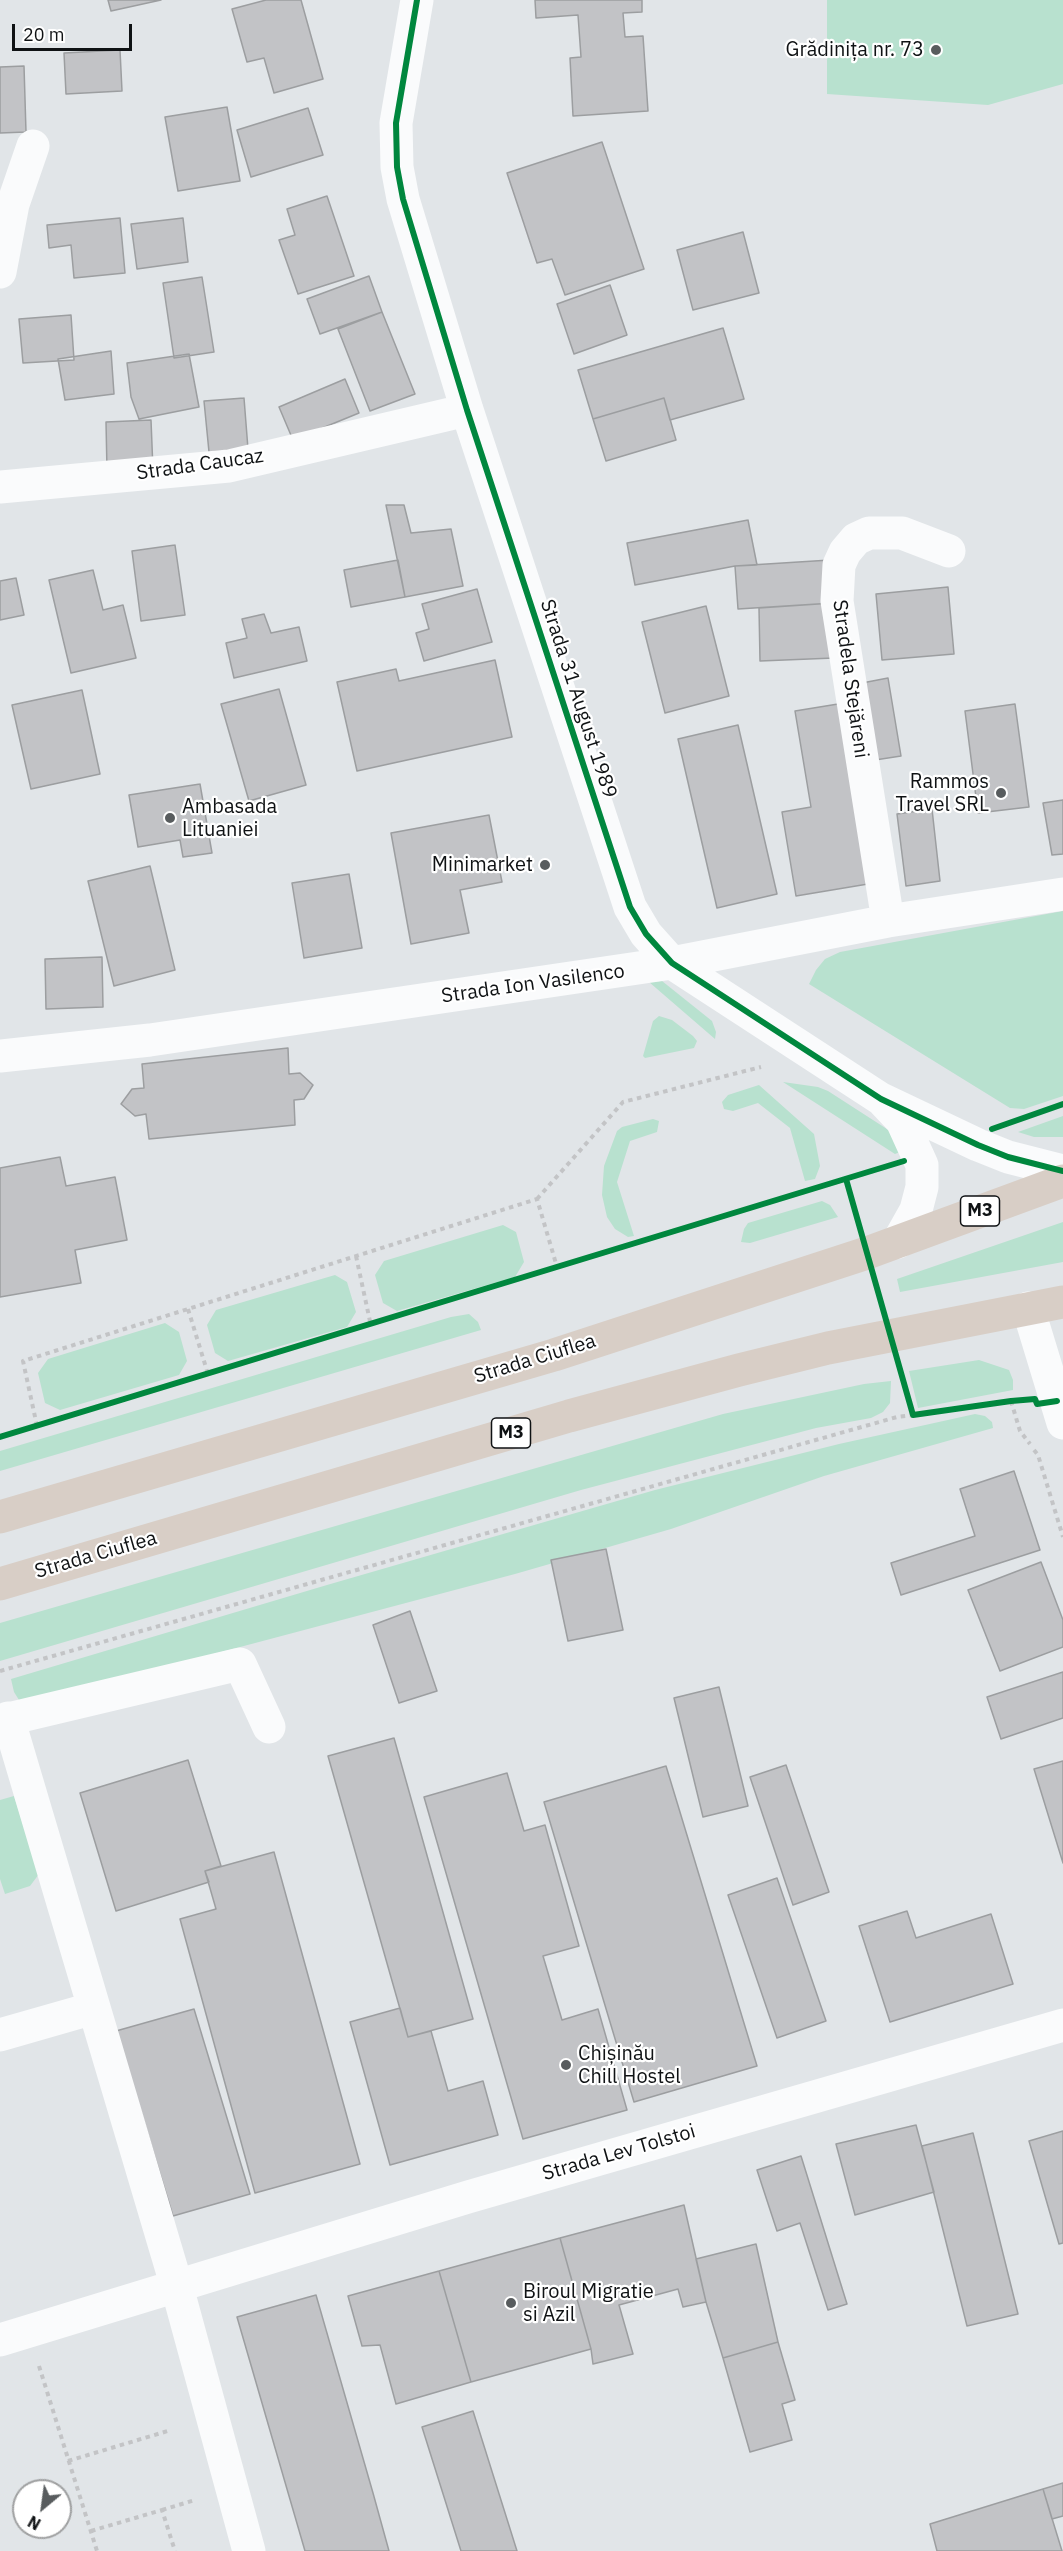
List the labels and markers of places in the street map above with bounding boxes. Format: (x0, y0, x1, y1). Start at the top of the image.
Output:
place label: Grădinița nr. 73 (786, 38, 924, 62)
marker: Grădinița nr. 73 (929, 43, 943, 57)
place label: Rammos Travel SRL (895, 770, 989, 817)
marker: Rammos Travel SRL (994, 786, 1008, 800)
place label: Ambasada Lituaniei (182, 795, 277, 842)
marker: Ambasada Lituaniei (163, 811, 177, 825)
place label: Minimarket (432, 853, 533, 877)
marker: Minimarket (538, 858, 552, 872)
place label: Chișinău Chill Hostel (578, 2042, 681, 2089)
marker: Chișinău Chill Hostel (559, 2058, 573, 2072)
place label: Biroul Migratie si Azil (523, 2280, 654, 2327)
marker: Biroul Migratie si Azil (504, 2296, 518, 2310)

